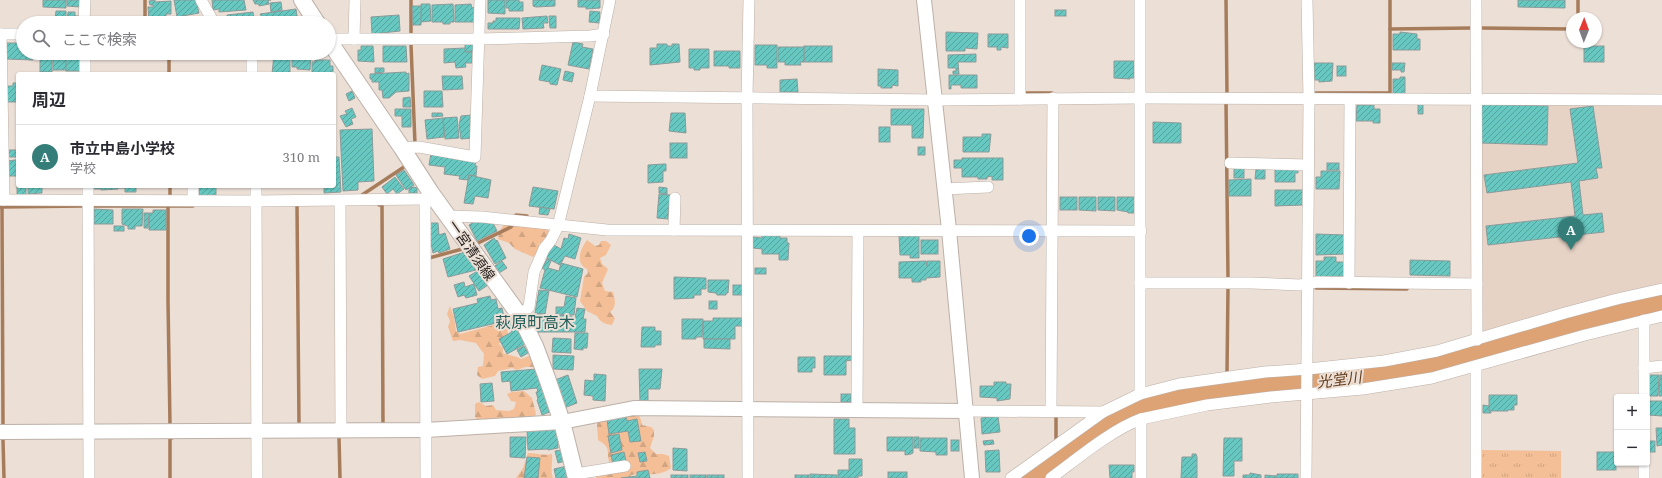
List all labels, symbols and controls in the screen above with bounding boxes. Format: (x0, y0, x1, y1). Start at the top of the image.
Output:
north arrow (1566, 12, 1602, 48)
search box (16, 16, 336, 60)
icon: search (30, 27, 52, 49)
text: ここで検索 (62, 29, 137, 49)
text: 周辺 (32, 88, 66, 111)
text: 市立中島小学校 (70, 138, 175, 158)
text: A (40, 148, 50, 166)
text: 310 m (283, 148, 320, 166)
text: 学校 (70, 159, 96, 177)
street label: 一宮清須線 (444, 216, 500, 284)
pin: A (1558, 217, 1584, 250)
your location (1019, 226, 1039, 246)
district label: 萩原町高木 (495, 311, 575, 333)
water label: 光堂川 (1315, 366, 1365, 392)
map controls (1614, 394, 1650, 466)
button: + (1614, 394, 1650, 430)
button: − (1614, 430, 1650, 466)

